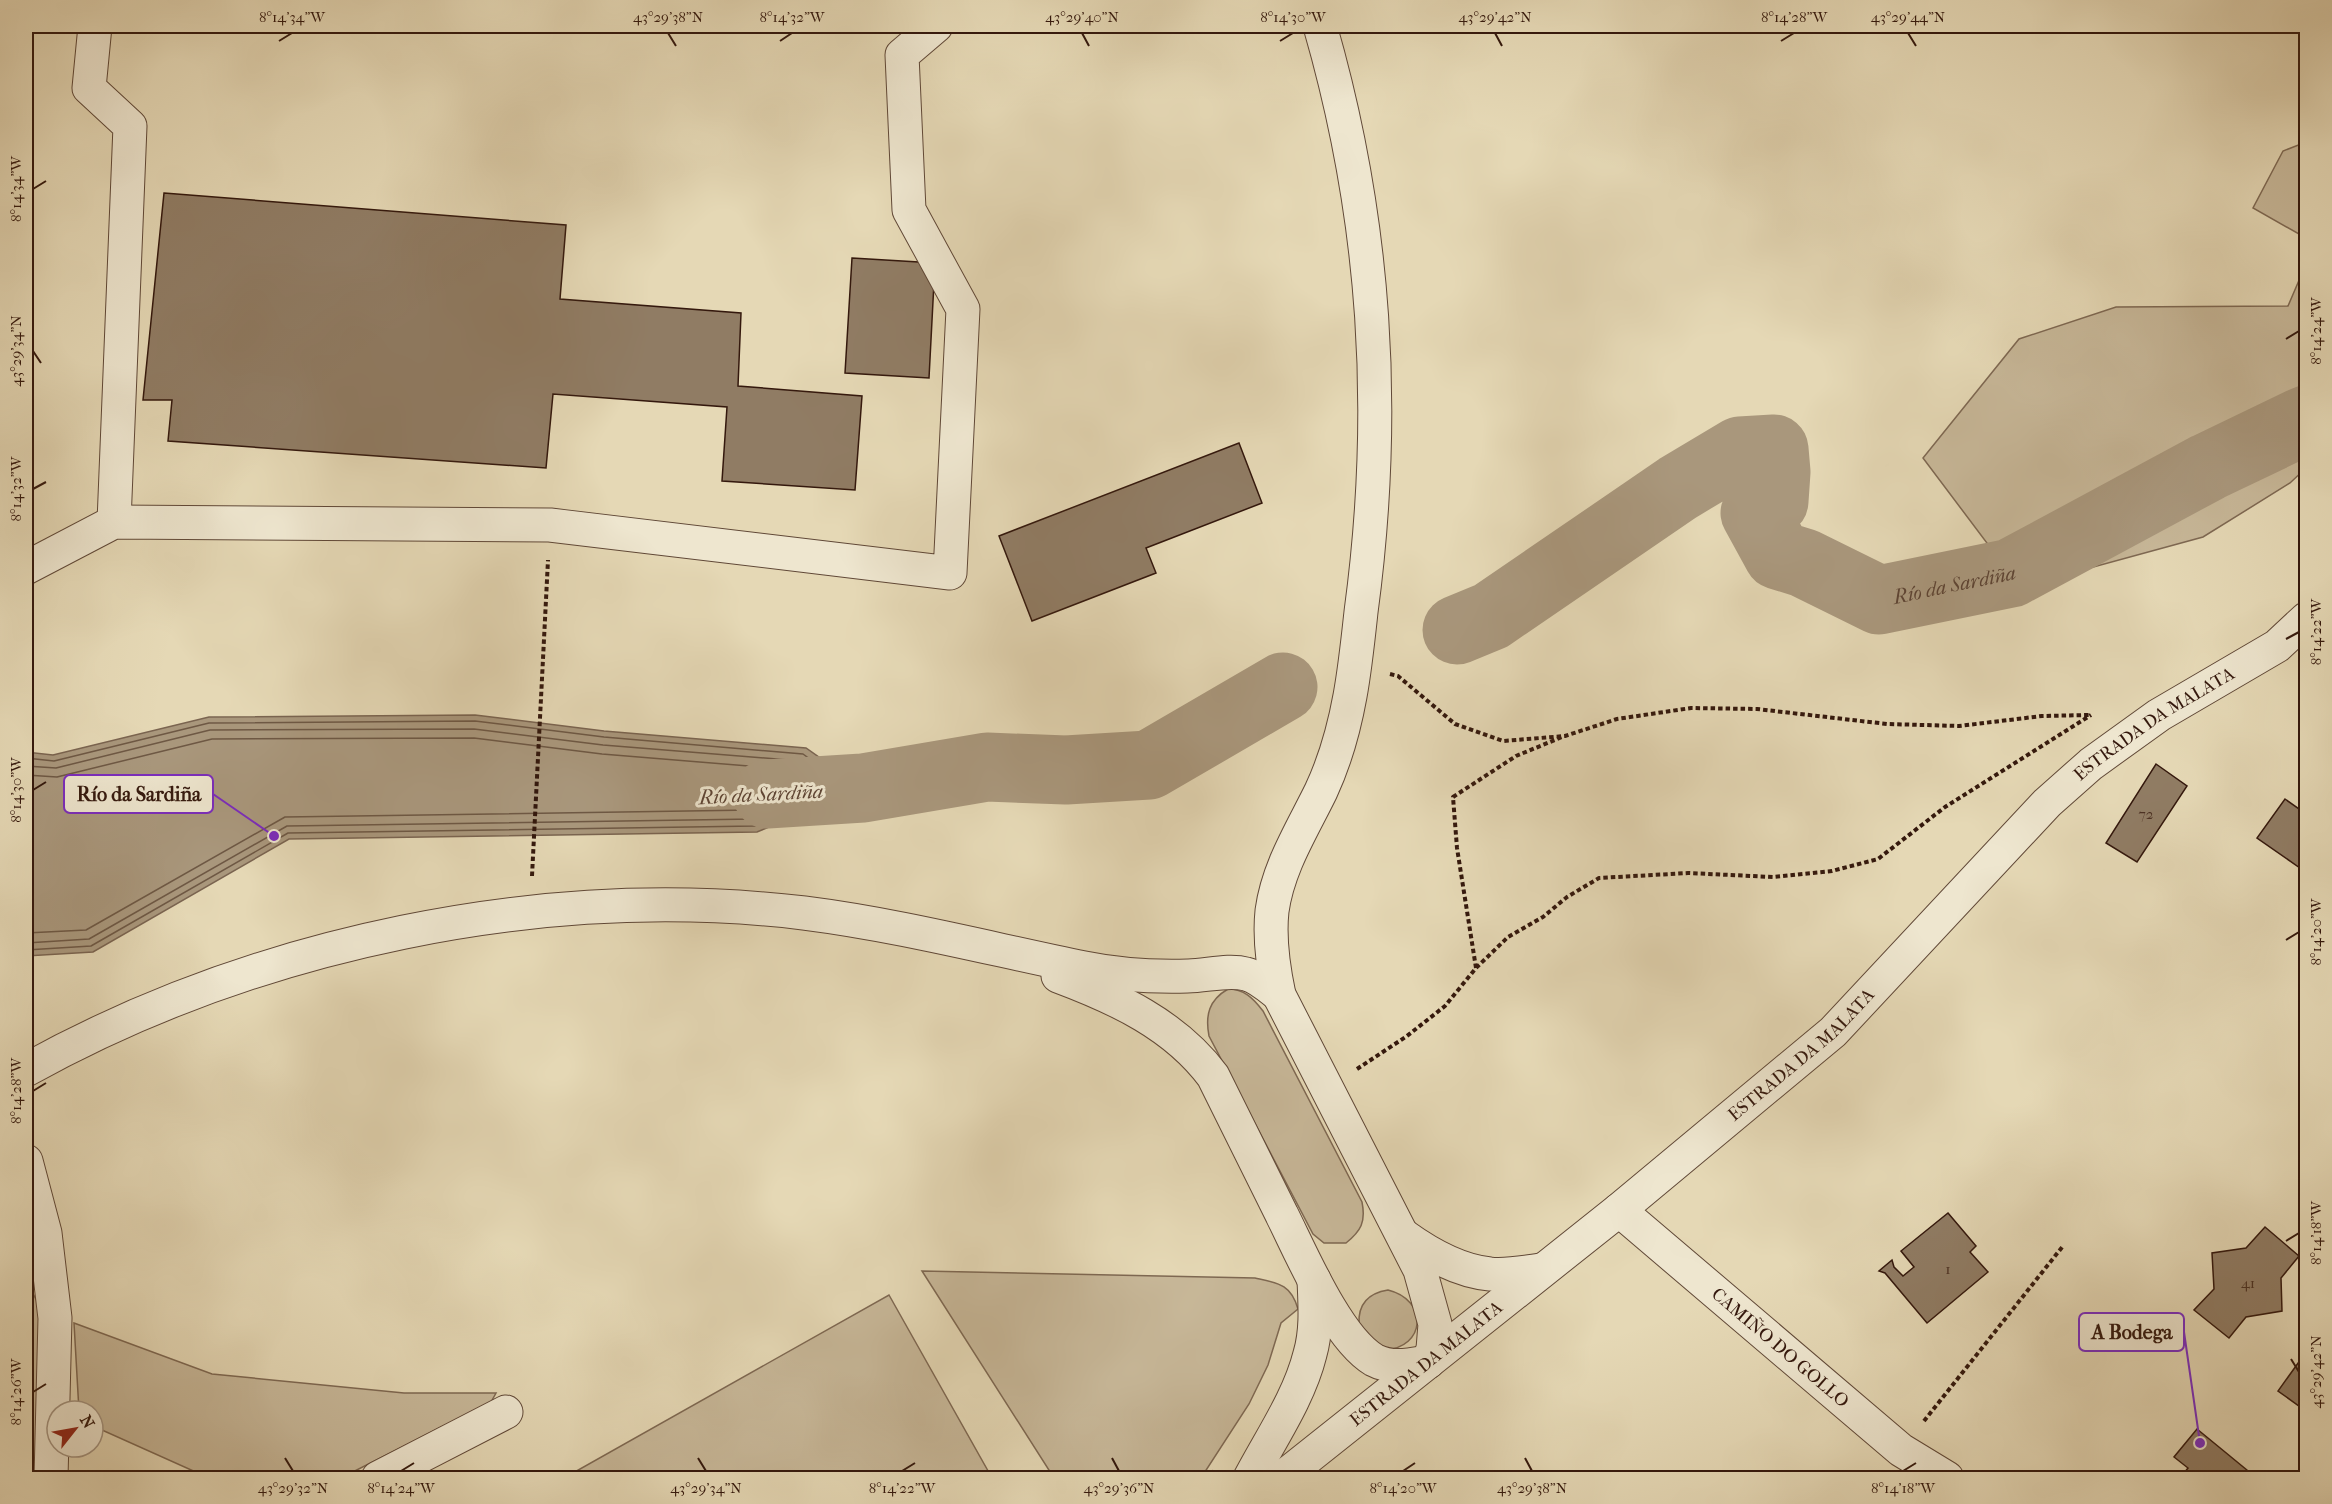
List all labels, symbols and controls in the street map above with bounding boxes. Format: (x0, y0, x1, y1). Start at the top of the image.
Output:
text: 8°14'34"W (259, 8, 326, 26)
text: 43°29'38"N (633, 8, 704, 26)
text: 8°14'32"W (760, 8, 826, 26)
text: 43°29'40"N (1045, 8, 1119, 26)
text: 8°14'30"W (1260, 8, 1327, 26)
text: 43°29'42"N (1458, 8, 1532, 26)
text: 8°14'28"W (1761, 8, 1828, 26)
text: 43°29'44"N (1871, 8, 1946, 26)
text: 8°14'34"W (7, 155, 25, 222)
text: 8°14'24"W (2307, 296, 2325, 365)
text: 43°29'34"N (7, 315, 25, 387)
text: 8°14'32"W (7, 455, 25, 521)
water label: Río da Sardiña (1889, 561, 2018, 609)
text: 8°14'22"W (2307, 598, 2325, 665)
street label: ESTRADA DA MALATA (2070, 663, 2239, 785)
text: 8°14'30"W (7, 756, 25, 823)
callout: Río da Sardiña (64, 775, 213, 813)
water label: Río da Sardiña (696, 780, 824, 809)
text: Río da Sardiña (77, 783, 202, 806)
house number: 72 (2139, 805, 2154, 823)
text: 8°14'20"W (2307, 897, 2325, 965)
street label: ESTRADA DA MALATA (1724, 984, 1879, 1126)
text: 8°14'28"W (7, 1057, 25, 1124)
text: 8°14'18"W (2307, 1200, 2325, 1265)
house number: 1 (1945, 1260, 1951, 1278)
house number: 41 (2241, 1274, 2255, 1292)
street label: CAMIÑO DO GOLLO (1707, 1284, 1853, 1412)
street label: ESTRADA DA MALATA (1346, 1297, 1507, 1431)
callout: A Bodega (2079, 1313, 2184, 1351)
text: A Bodega (2089, 1321, 2173, 1344)
text: 43°29'42"N (2307, 1335, 2325, 1409)
text: 8°14'26"W (7, 1357, 25, 1425)
north arrow (45, 1399, 105, 1459)
text: N (76, 1411, 99, 1432)
text: 43°29'32"N (258, 1479, 329, 1497)
text: 8°14'24"W (367, 1479, 436, 1497)
text: 43°29'34"N (670, 1479, 742, 1497)
text: 8°14'22"W (869, 1479, 936, 1497)
text: 43°29'36"N (1084, 1479, 1155, 1497)
text: 8°14'20"W (1370, 1479, 1438, 1497)
text: 43°29'38"N (1497, 1479, 1568, 1497)
text: 8°14'18"W (1871, 1479, 1936, 1497)

